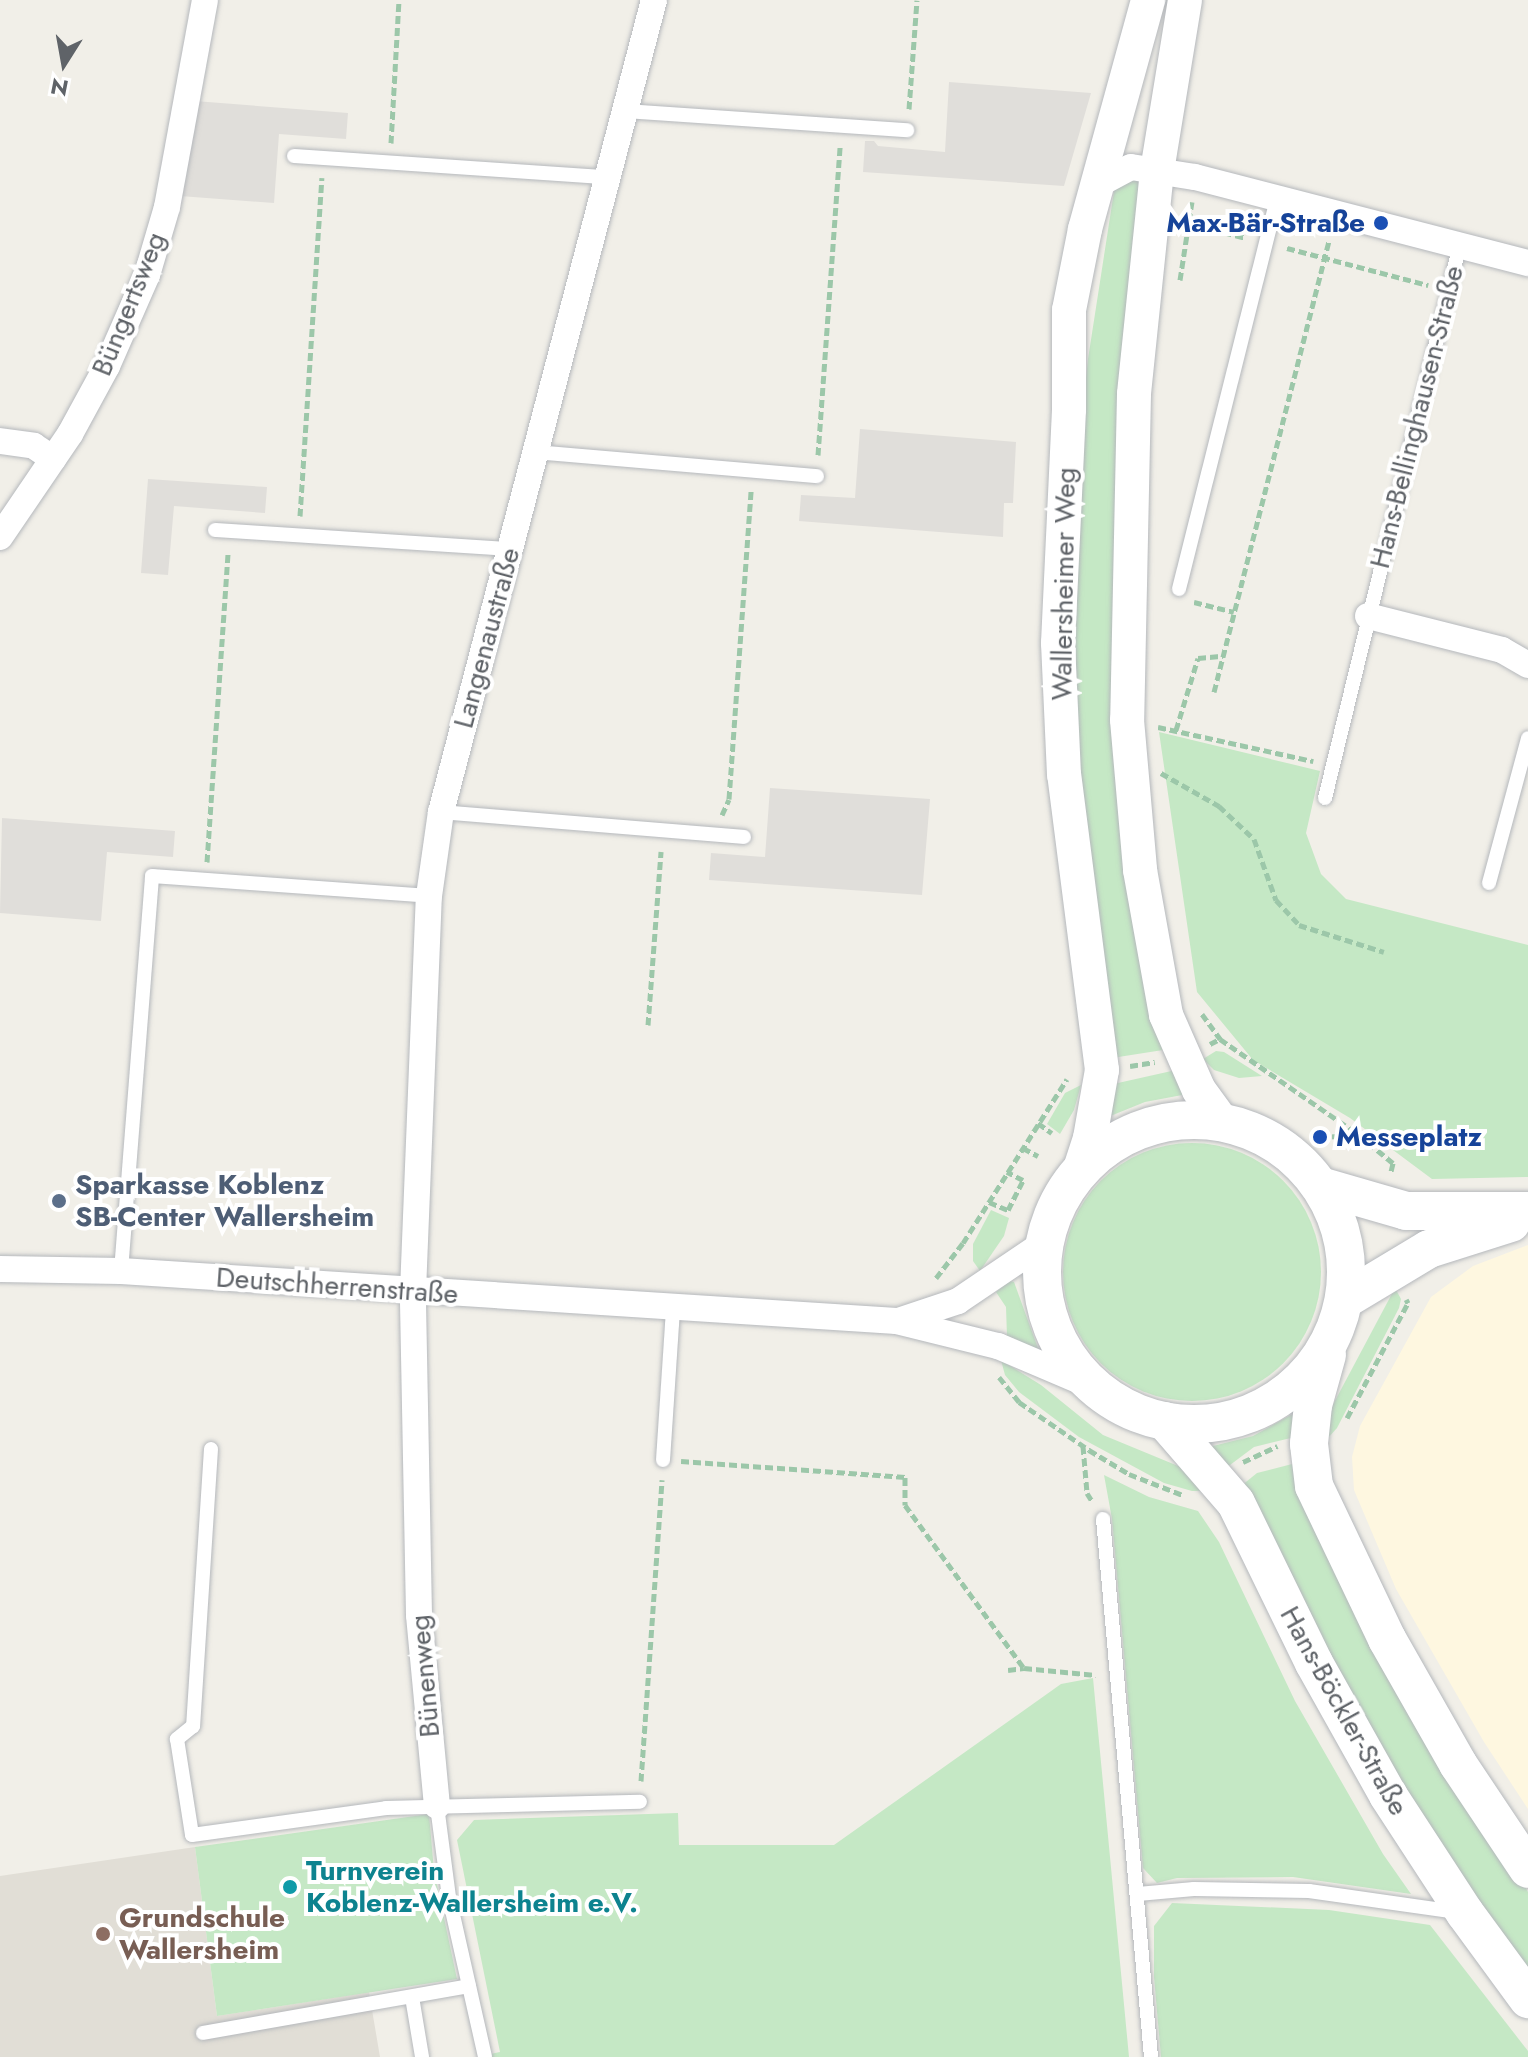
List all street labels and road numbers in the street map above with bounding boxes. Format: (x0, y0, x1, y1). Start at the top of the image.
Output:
street label: Büngertsweg (85, 227, 173, 381)
street label: Hans-Bellinghausen-Straße (1363, 262, 1471, 572)
street label: Wallersheimer Weg (1045, 467, 1083, 701)
street label: Langenaustraße (447, 544, 527, 732)
street label: Deutschherrenstraße (215, 1261, 459, 1311)
street label: Hans-Böckler-Straße (1273, 1601, 1415, 1821)
street label: Bünenweg (403, 1613, 447, 1739)

